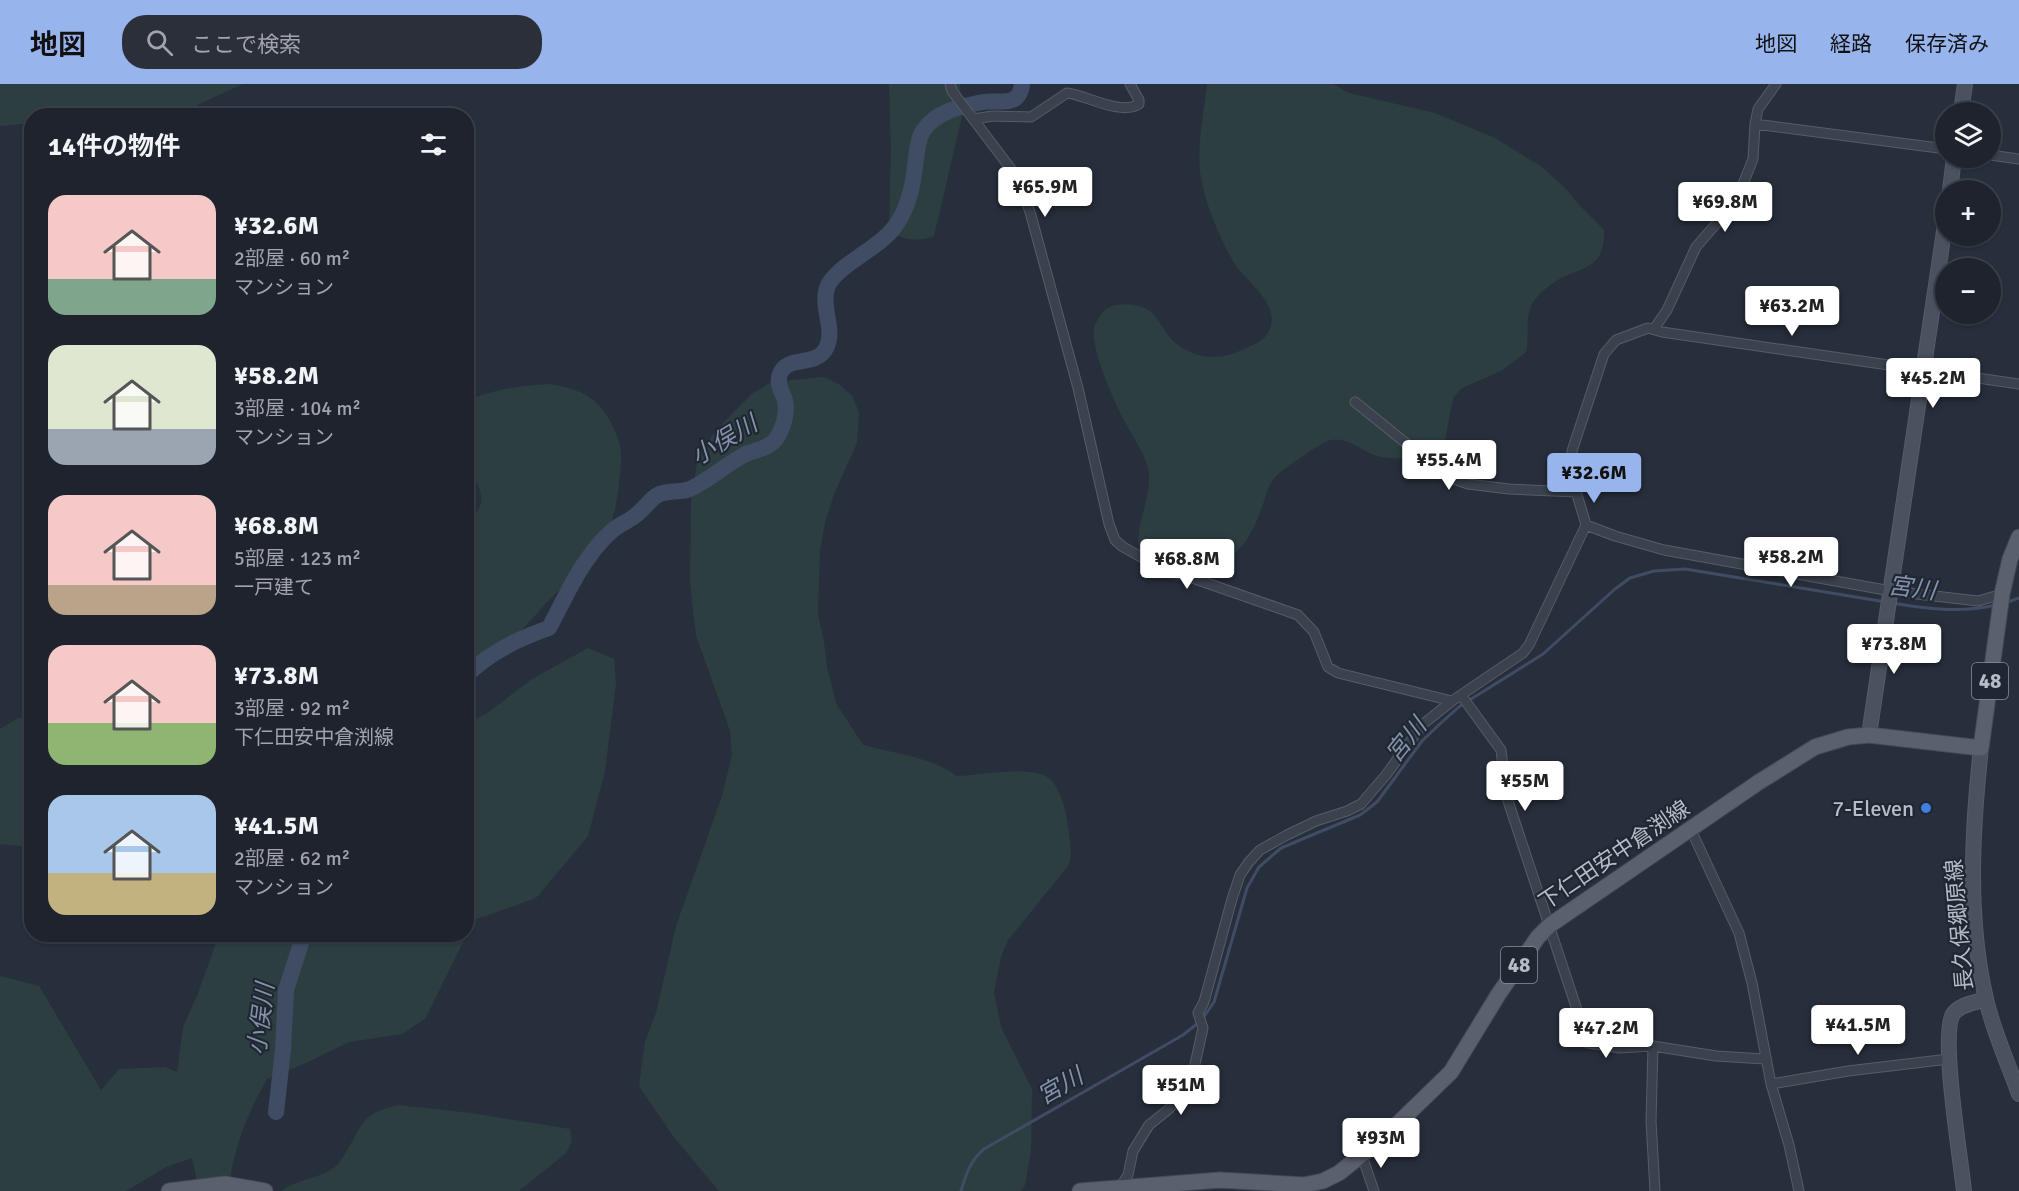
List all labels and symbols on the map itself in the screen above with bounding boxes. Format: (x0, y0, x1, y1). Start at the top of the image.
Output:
pin: ¥65.9M (996, 167, 1094, 218)
pin: ¥69.8M (1676, 182, 1774, 233)
pin: ¥63.2M (1743, 286, 1841, 337)
pin: ¥45.2M (1884, 358, 1982, 409)
water label: 小俣川 (685, 407, 765, 471)
pin: ¥55.4M (1400, 440, 1498, 491)
pin: ¥32.6M (1545, 453, 1643, 504)
pin: ¥58.2M (1742, 537, 1840, 588)
pin: ¥68.8M (1138, 539, 1236, 590)
water label: 宮川 (1886, 570, 1941, 606)
pin: ¥73.8M (1845, 624, 1943, 675)
road number: 48 (1972, 663, 2008, 699)
water label: 宮川 (1379, 710, 1435, 768)
pin: ¥55M (1489, 761, 1561, 812)
street label: 下仁田安中倉渕線 (1533, 795, 1695, 915)
place label: 7-Eleven (1832, 795, 1914, 822)
marker: 7-Eleven (1919, 801, 1933, 815)
street label: 長久保郷原線 (1940, 858, 1978, 992)
road number: 48 (1501, 947, 1537, 983)
water label: 小俣川 (242, 978, 281, 1057)
pin: ¥41.5M (1809, 1005, 1907, 1056)
pin: ¥47.2M (1557, 1008, 1655, 1059)
water label: 宮川 (1032, 1060, 1091, 1111)
pin: ¥51M (1145, 1065, 1217, 1116)
pin: ¥93M (1345, 1118, 1417, 1169)

